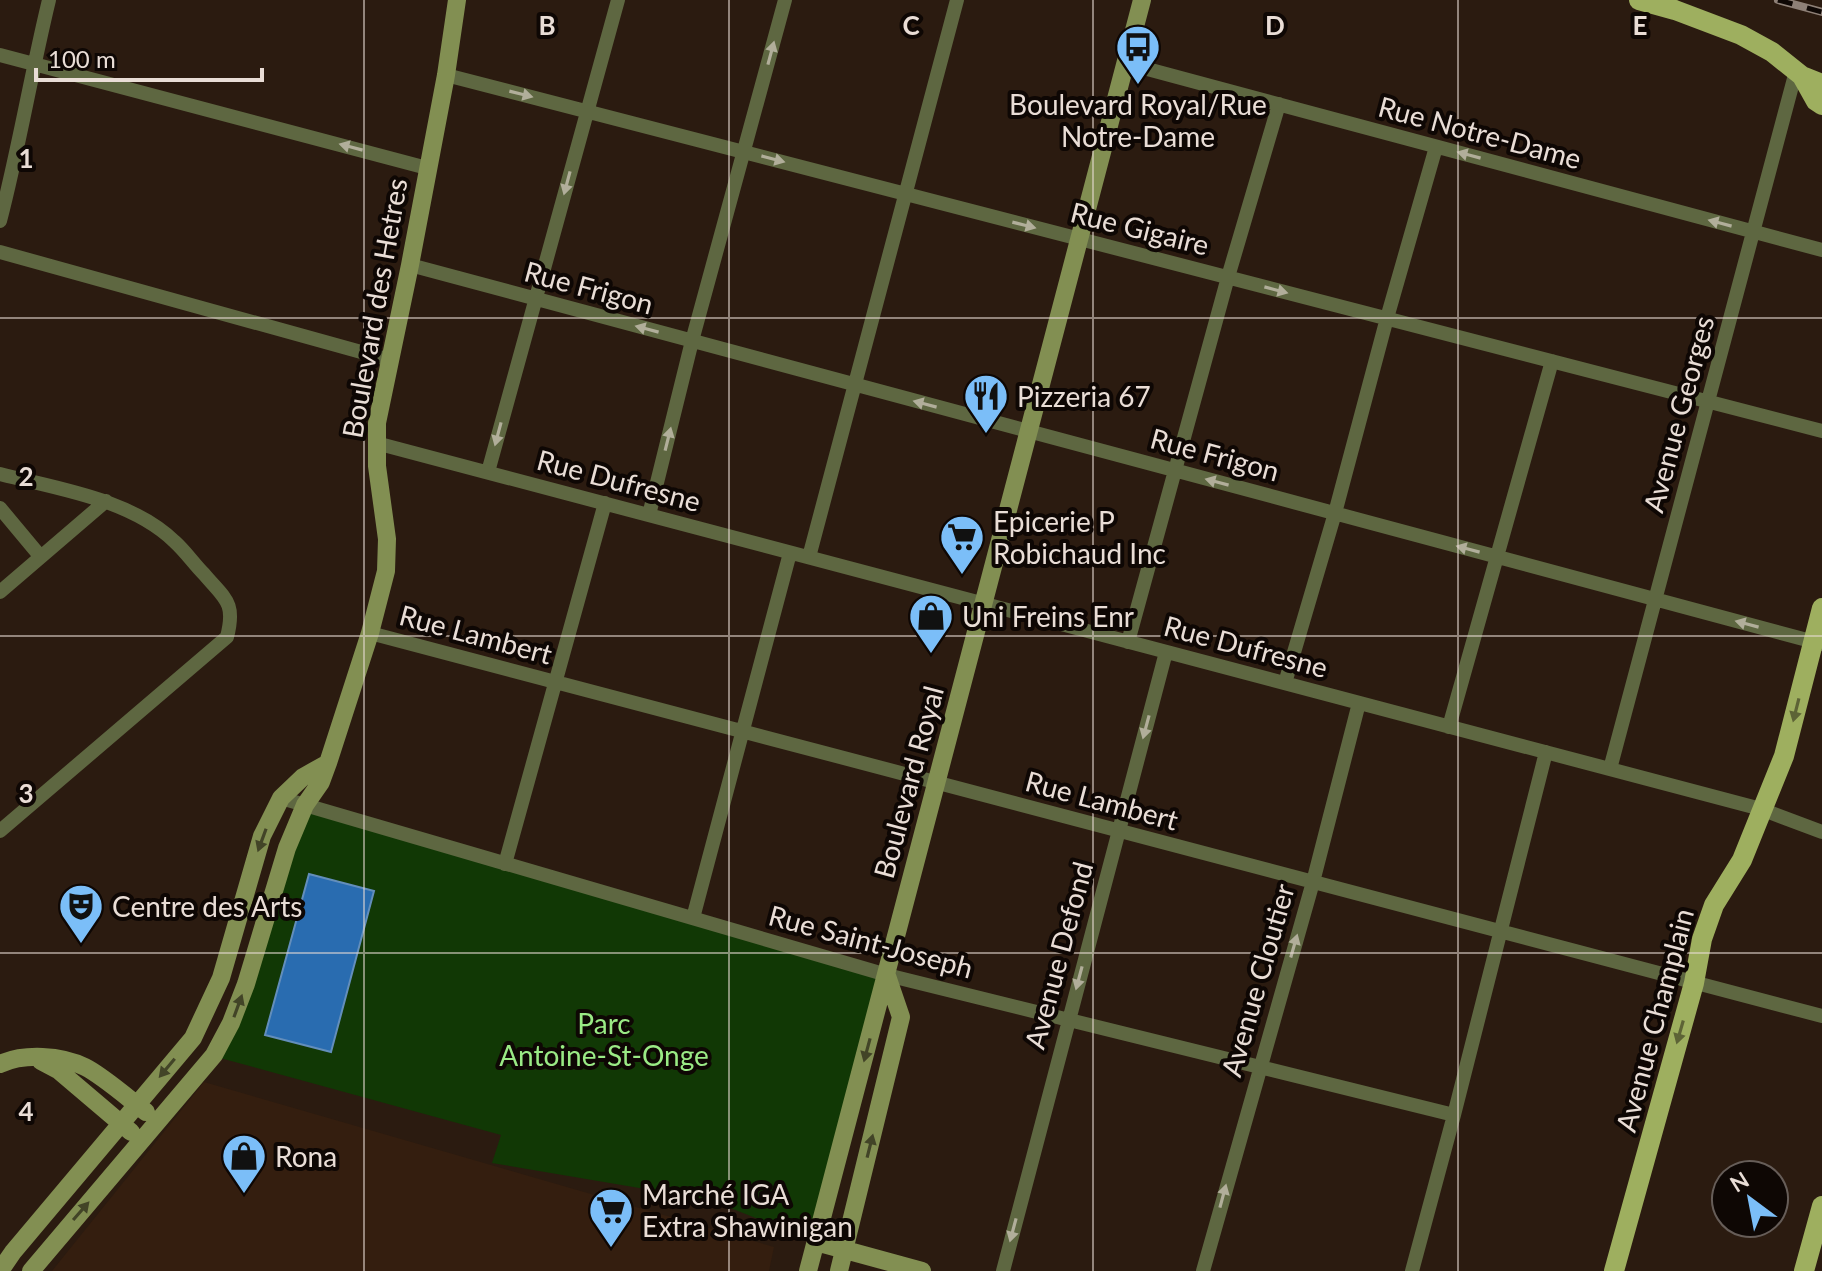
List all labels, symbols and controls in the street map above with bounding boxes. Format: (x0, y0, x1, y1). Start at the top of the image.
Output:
text: B (538, 9, 556, 41)
text: C (902, 9, 920, 41)
text: D (1265, 9, 1285, 41)
text: E (1633, 9, 1647, 41)
bus stop icon: Boulevard Royal/Rue Notre-Dame (1114, 23, 1162, 86)
scale bar (36, 32, 262, 82)
one-way arrow (766, 40, 778, 65)
text: 100 m (48, 44, 116, 73)
place label: Boulevard Royal/Rue Notre-Dame (1009, 87, 1267, 153)
one-way arrow (509, 89, 534, 101)
street label: Rue Notre-Dame (1375, 89, 1585, 175)
one-way arrow (339, 141, 364, 153)
text: 1 (18, 142, 34, 174)
one-way arrow (1456, 149, 1481, 161)
one-way arrow (760, 154, 785, 166)
one-way arrow (561, 171, 573, 196)
street label: Boulevard des Hetres (334, 176, 414, 440)
street label: Rue Gigaire (1067, 194, 1213, 262)
one-way arrow (1707, 216, 1731, 229)
one-way arrow (1012, 219, 1037, 231)
street label: Rue Frigon (521, 254, 657, 320)
one-way arrow (1264, 284, 1289, 296)
street label: Avenue Georges (1635, 312, 1721, 516)
one-way arrow (635, 323, 660, 335)
restaurant icon: Pizzeria 67 (962, 372, 1010, 435)
place label: Pizzeria 67 (1017, 379, 1151, 413)
one-way arrow (913, 397, 938, 409)
one-way arrow (492, 421, 504, 446)
street label: Rue Frigon (1147, 421, 1283, 487)
one-way arrow (662, 427, 674, 452)
street label: Rue Dufresne (533, 442, 705, 518)
text: 2 (18, 460, 34, 492)
one-way arrow (1205, 475, 1230, 487)
place label: Epicerie P Robichaud Inc (993, 504, 1166, 570)
supermarket icon: Epicerie P Robichaud Inc (938, 513, 986, 576)
one-way arrow (1456, 542, 1480, 555)
shop icon: Uni Freins Enr (907, 592, 955, 655)
street label: Rue Lambert (396, 597, 556, 671)
place label: Uni Freins Enr (962, 599, 1134, 633)
street label: Rue Dufresne (1160, 608, 1332, 684)
one-way arrow (1734, 617, 1759, 629)
street label: Boulevard Royal (866, 682, 950, 882)
one-way arrow (1789, 698, 1801, 723)
one-way arrow (1139, 716, 1152, 740)
street label: Rue Lambert (1022, 763, 1182, 837)
text: 3 (18, 777, 34, 809)
one-way arrow (255, 828, 267, 852)
street label: Avenue Defond (1017, 858, 1099, 1052)
street label: Avenue Cloutier (1213, 880, 1301, 1080)
theatre icon: Centre des Arts (57, 882, 105, 945)
place label: Centre des Arts (112, 889, 302, 923)
street label: Rue Saint-Joseph (765, 897, 977, 985)
street label: Avenue Champlain (1608, 905, 1700, 1135)
one-way arrow (1288, 933, 1301, 957)
one-way arrow (1072, 966, 1084, 991)
one-way arrow (232, 994, 245, 1018)
park label: Parc Antoine-St-Onge (499, 1006, 709, 1072)
one-way arrow (1674, 1020, 1686, 1045)
one-way arrow (860, 1038, 872, 1063)
one-way arrow (159, 1058, 176, 1078)
text: 4 (18, 1095, 34, 1127)
shop icon: Rona (220, 1132, 268, 1195)
one-way arrow (864, 1134, 876, 1159)
place label: Rona (275, 1139, 337, 1173)
north arrow (1710, 1159, 1790, 1239)
text: N (1725, 1166, 1753, 1198)
place label: Marché IGA Extra Shawinigan (642, 1177, 853, 1243)
one-way arrow (1218, 1183, 1230, 1208)
supermarket icon: Marché IGA Extra Shawinigan (587, 1186, 635, 1249)
one-way arrow (72, 1202, 89, 1222)
one-way arrow (1007, 1218, 1019, 1243)

